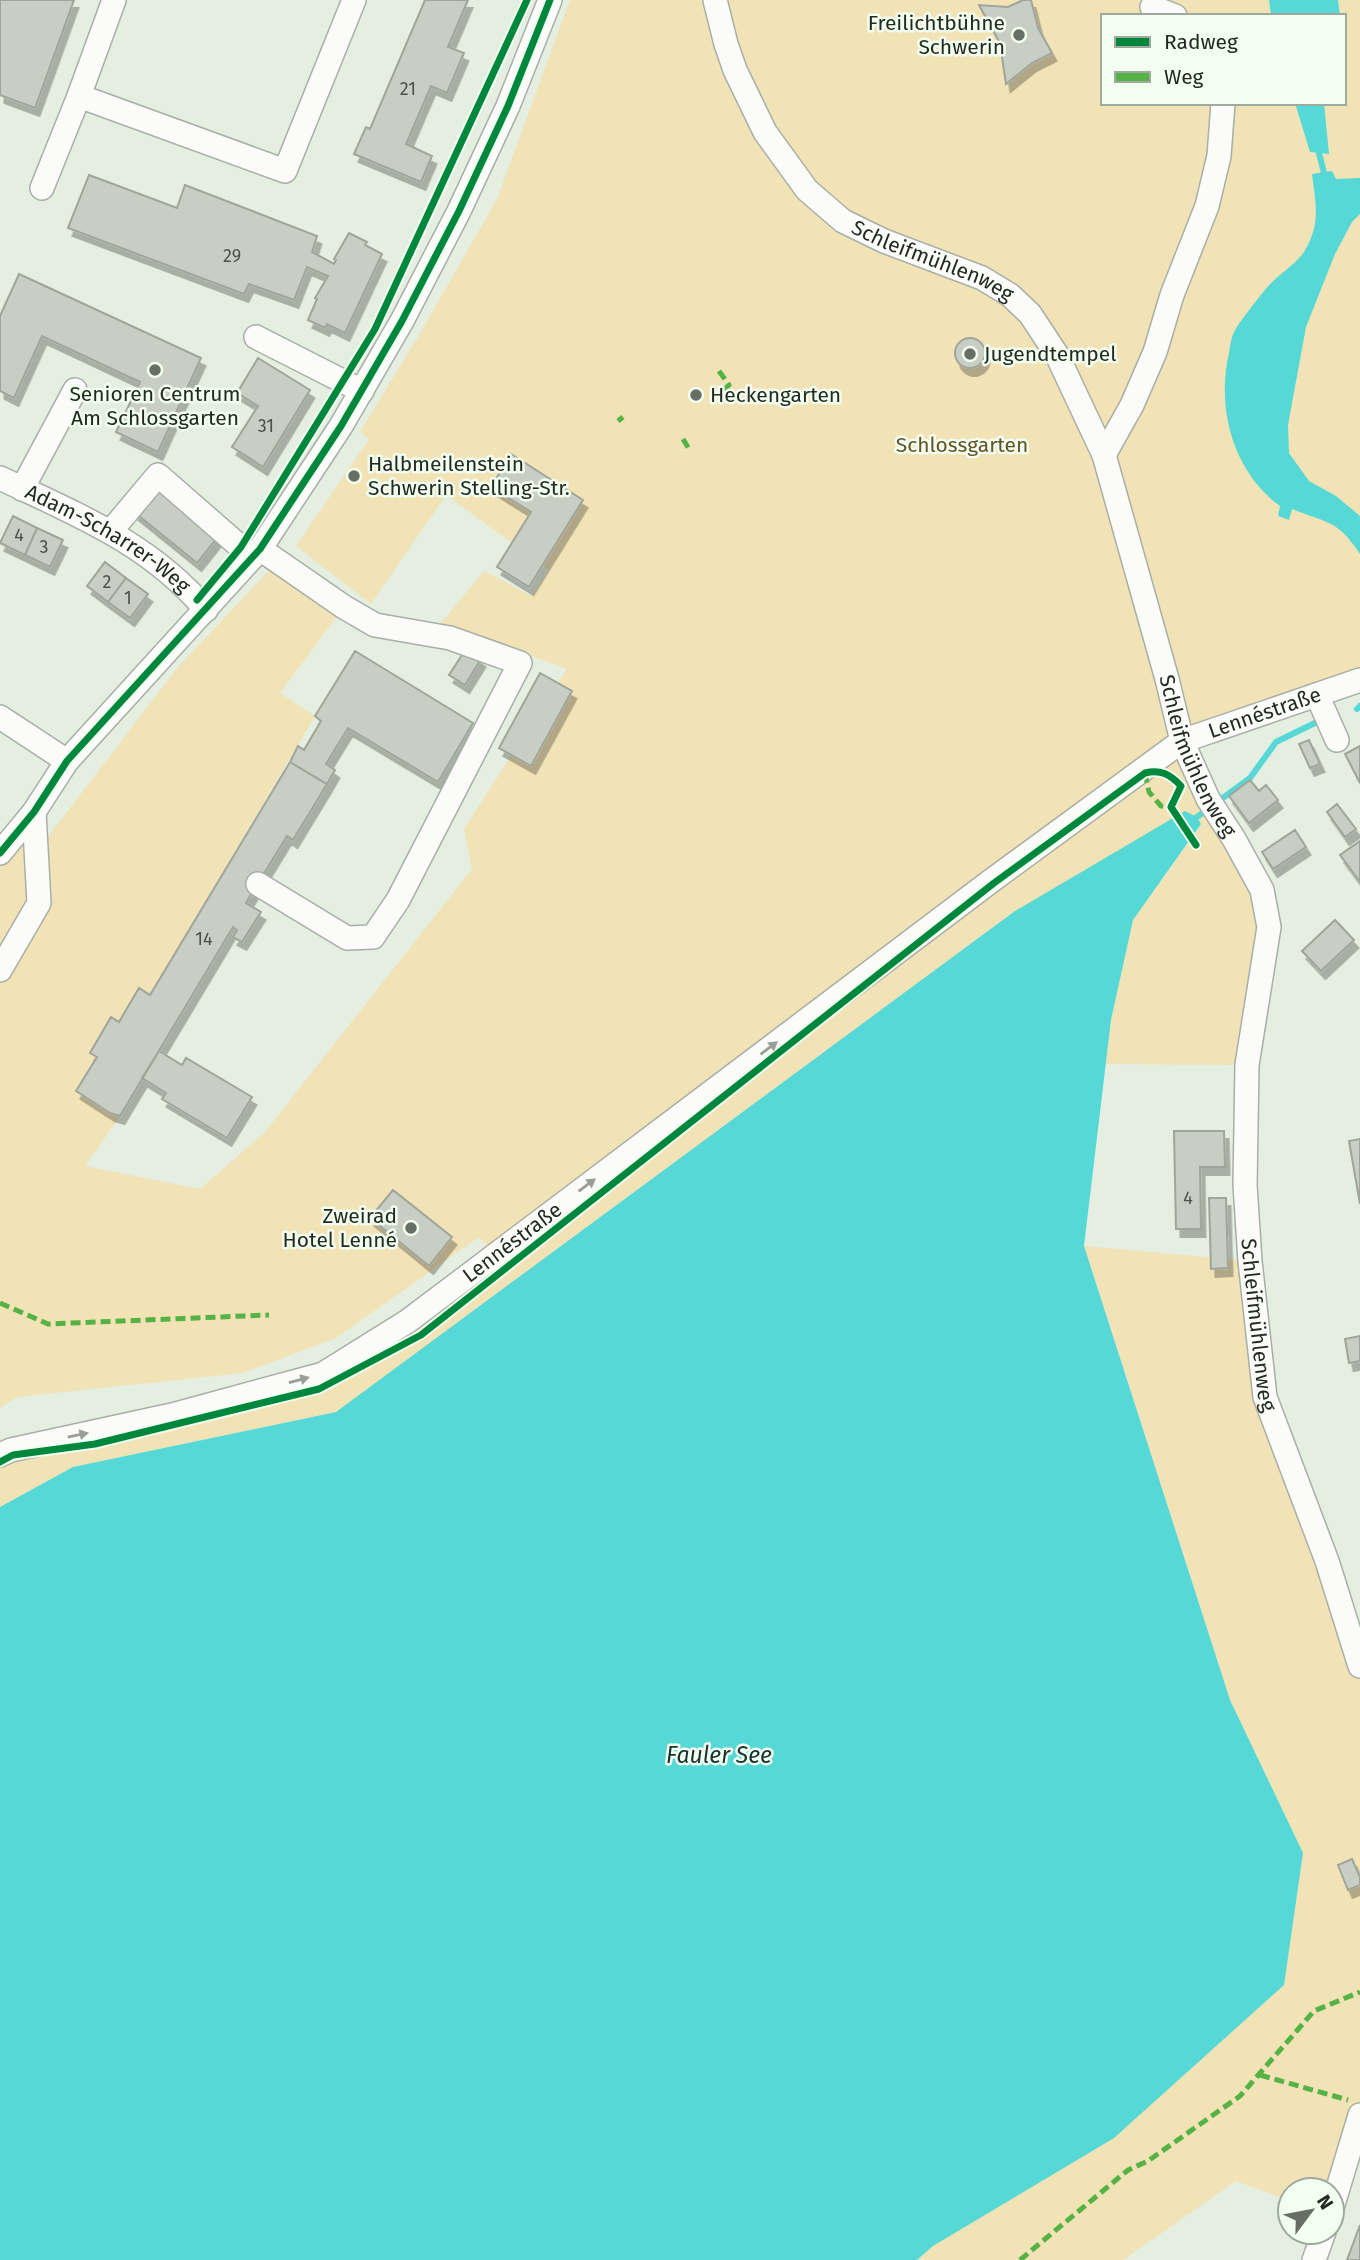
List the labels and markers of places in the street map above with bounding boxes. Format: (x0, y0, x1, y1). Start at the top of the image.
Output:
place label: Freilichtbühne Schwerin (868, 10, 1005, 60)
marker: Freilichtbühne Schwerin (1011, 27, 1027, 43)
place label: Jugendtempel (984, 341, 1116, 367)
marker: Jugendtempel (962, 346, 978, 362)
marker: Senioren Centrum Am Schlossgarten (147, 362, 163, 378)
place label: Senioren Centrum Am Schlossgarten (69, 381, 241, 431)
place label: Heckengarten (710, 382, 841, 408)
marker: Heckengarten (688, 387, 704, 403)
place label: Halbmeilenstein Schwerin Stelling-Str. (368, 451, 570, 501)
marker: Halbmeilenstein Schwerin Stelling-Str. (346, 468, 362, 484)
place label: Zweirad Hotel Lenné (283, 1203, 397, 1253)
marker: Zweirad Hotel Lenné (403, 1220, 419, 1236)

